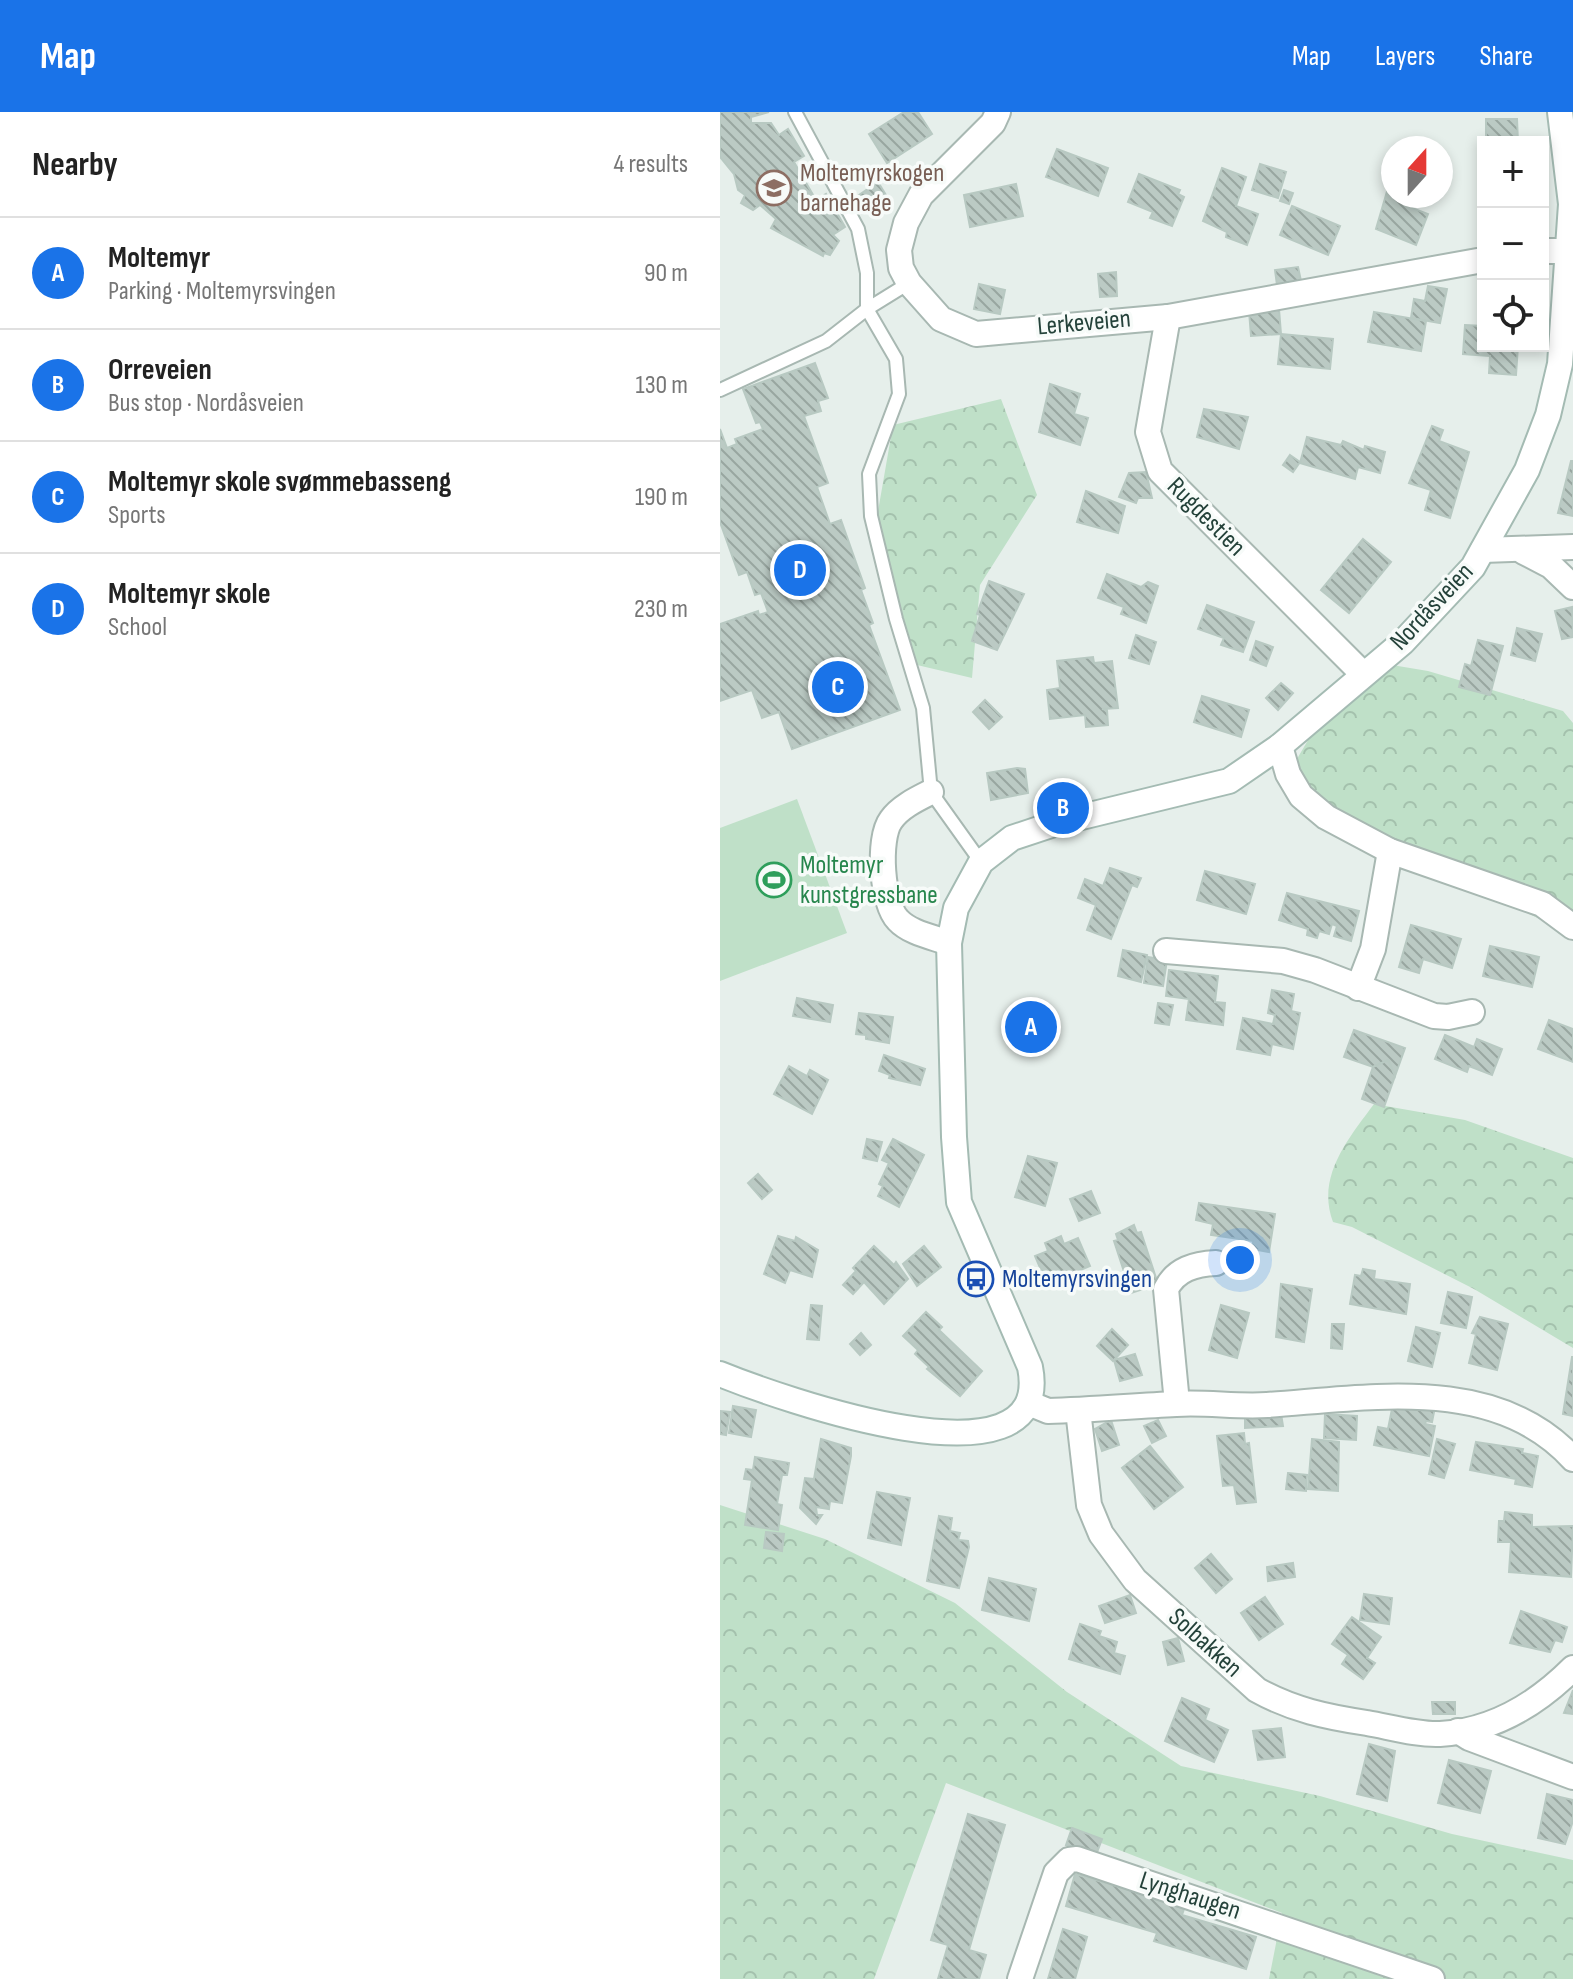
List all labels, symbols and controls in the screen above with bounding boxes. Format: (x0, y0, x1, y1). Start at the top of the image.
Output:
text: Map (40, 34, 96, 79)
text: Map (1292, 40, 1331, 73)
text: Layers (1375, 40, 1435, 73)
text: Share (1479, 40, 1533, 73)
north arrow (1381, 136, 1453, 208)
map controls (1477, 136, 1549, 352)
button: + (1477, 136, 1549, 208)
text: Nearby (32, 144, 118, 185)
text: 4 results (613, 149, 688, 180)
place label: Moltemyrskogen barnehage (800, 158, 944, 219)
school or university icon: Moltemyrskogen barnehage (755, 169, 793, 207)
button: − (1477, 208, 1549, 280)
text: Moltemyr (108, 240, 210, 276)
text: A (52, 258, 64, 289)
text: 90 m (644, 258, 688, 289)
text: Parking · Moltemyrsvingen (108, 276, 336, 307)
button: locate (1477, 280, 1549, 352)
street label: Lerkeveien (1036, 303, 1132, 343)
text: Orreveien (108, 352, 212, 388)
text: B (52, 370, 64, 401)
text: 130 m (636, 370, 688, 401)
text: Bus stop · Nordåsveien (108, 388, 304, 419)
text: Moltemyr skole svømmebasseng (108, 464, 451, 500)
street label: Rugdestien (1160, 471, 1252, 563)
text: C (51, 482, 65, 513)
text: 190 m (635, 482, 688, 513)
text: Sports (108, 500, 166, 531)
pin: D (774, 540, 826, 600)
street label: Nordåsveien (1384, 557, 1480, 657)
text: Moltemyr skole (108, 576, 271, 612)
text: D (51, 594, 65, 625)
text: 230 m (634, 594, 688, 625)
text: School (108, 612, 167, 643)
pin: C (812, 657, 864, 717)
pin: B (1037, 778, 1089, 838)
place label: Moltemyr kunstgressbane (800, 850, 938, 911)
sports icon: Moltemyr kunstgressbane (755, 861, 793, 899)
pin: A (1005, 997, 1057, 1057)
your location (1220, 1240, 1260, 1280)
bus stop icon: Moltemyrsvingen (957, 1260, 995, 1298)
place label: Moltemyrsvingen (1002, 1264, 1152, 1295)
street label: Solbakken (1162, 1602, 1248, 1684)
street label: Lynghaugen (1136, 1865, 1244, 1927)

